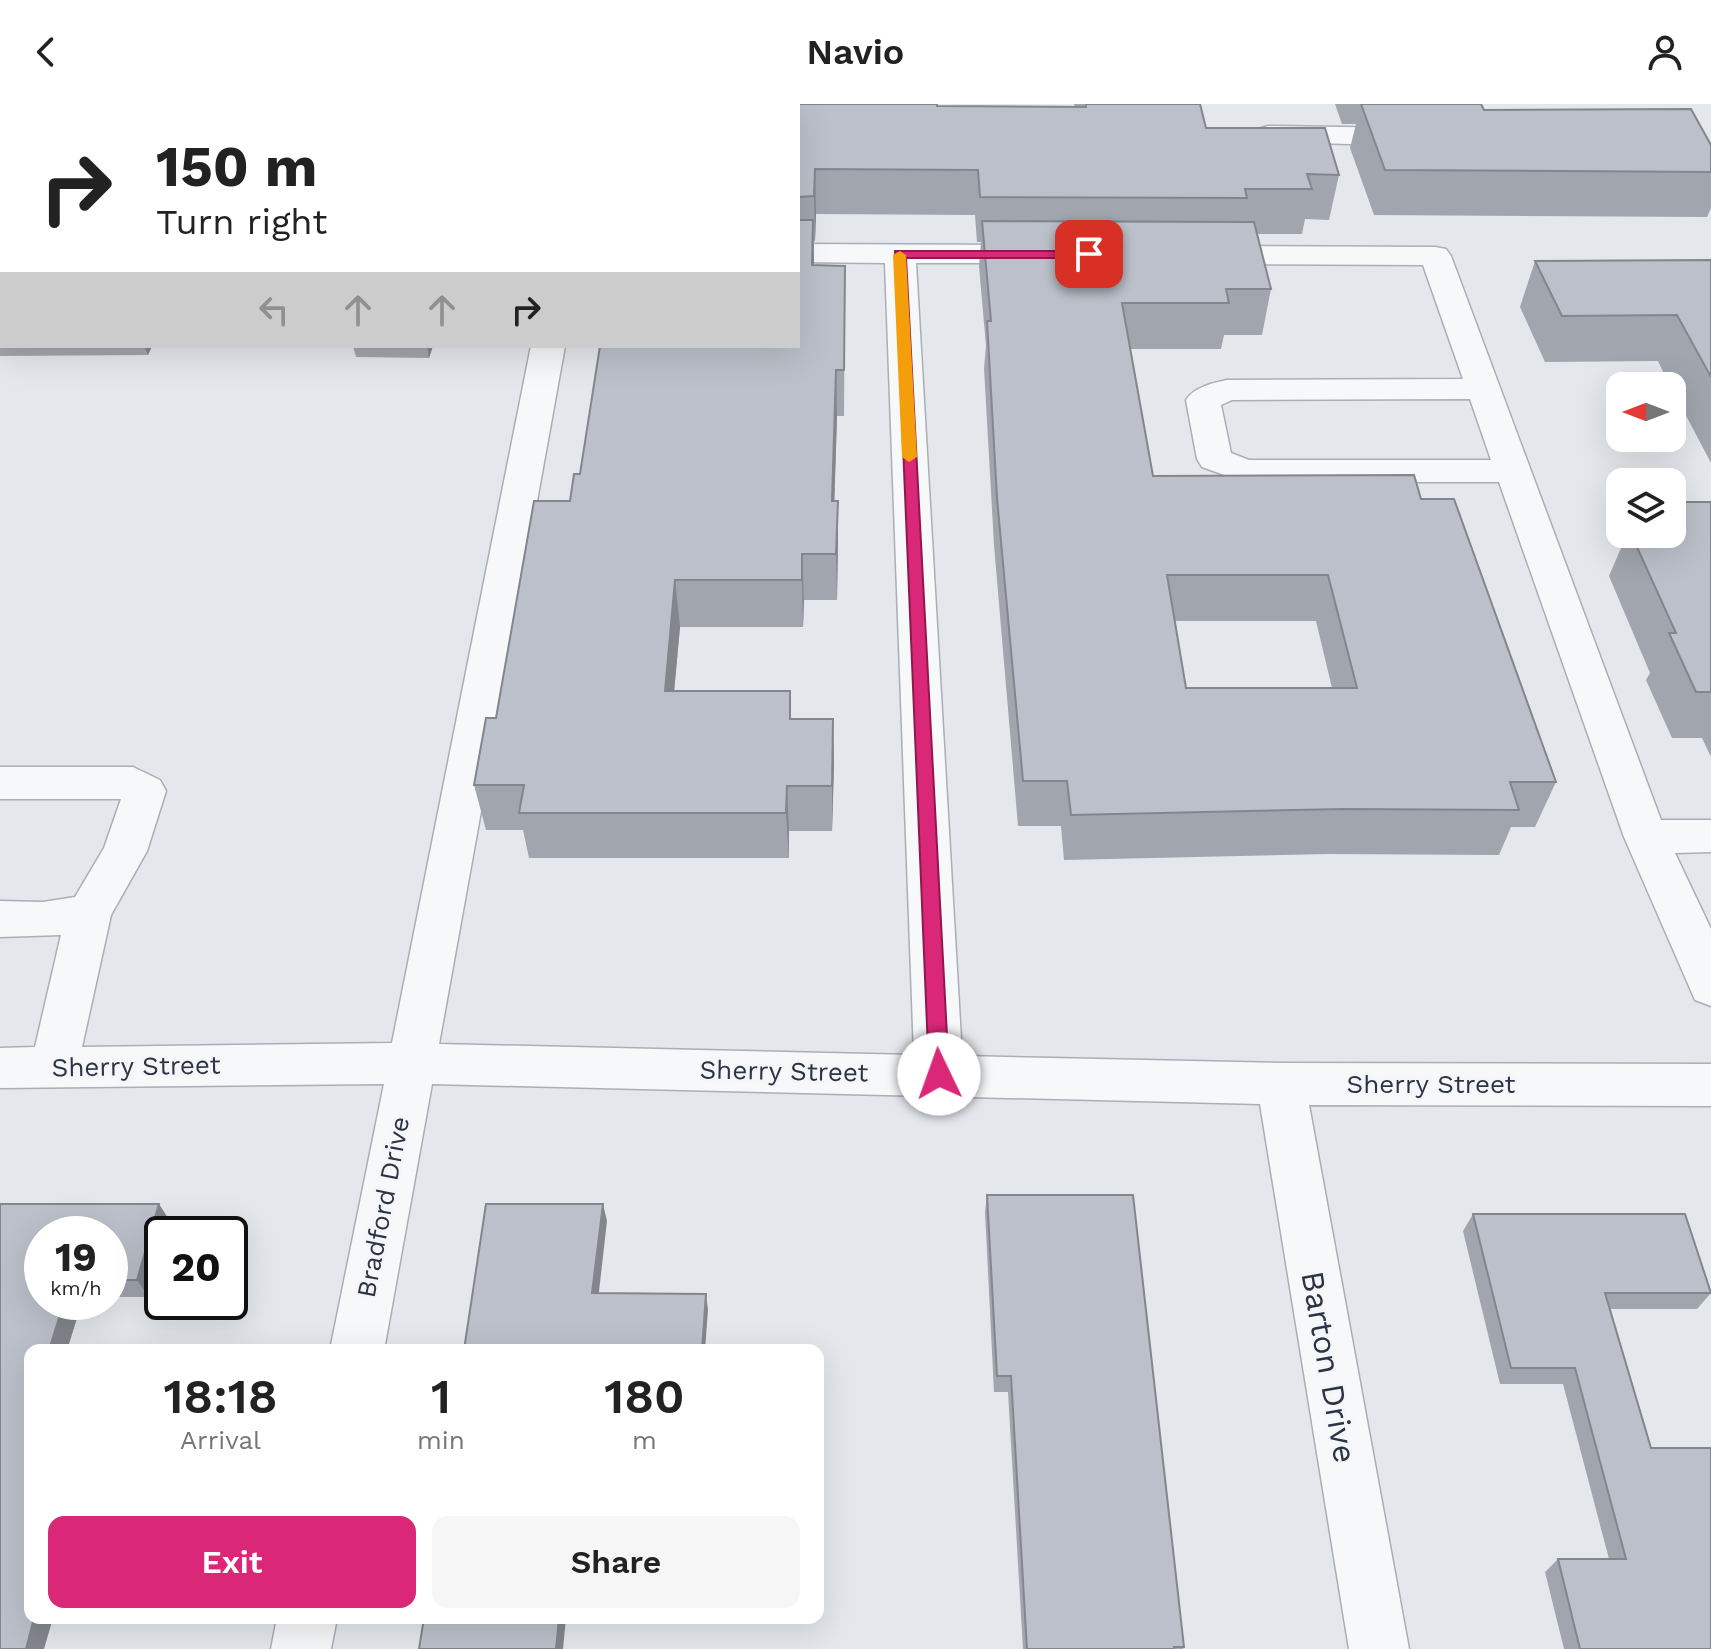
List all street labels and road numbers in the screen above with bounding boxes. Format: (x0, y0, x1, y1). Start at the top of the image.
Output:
street label: Sherry Street (51, 1050, 221, 1082)
street label: Sherry Street (699, 1055, 869, 1087)
street label: Sherry Street (1347, 1069, 1516, 1099)
street label: Bradford Drive (351, 1114, 415, 1300)
street label: Barton Drive (1293, 1268, 1365, 1466)

